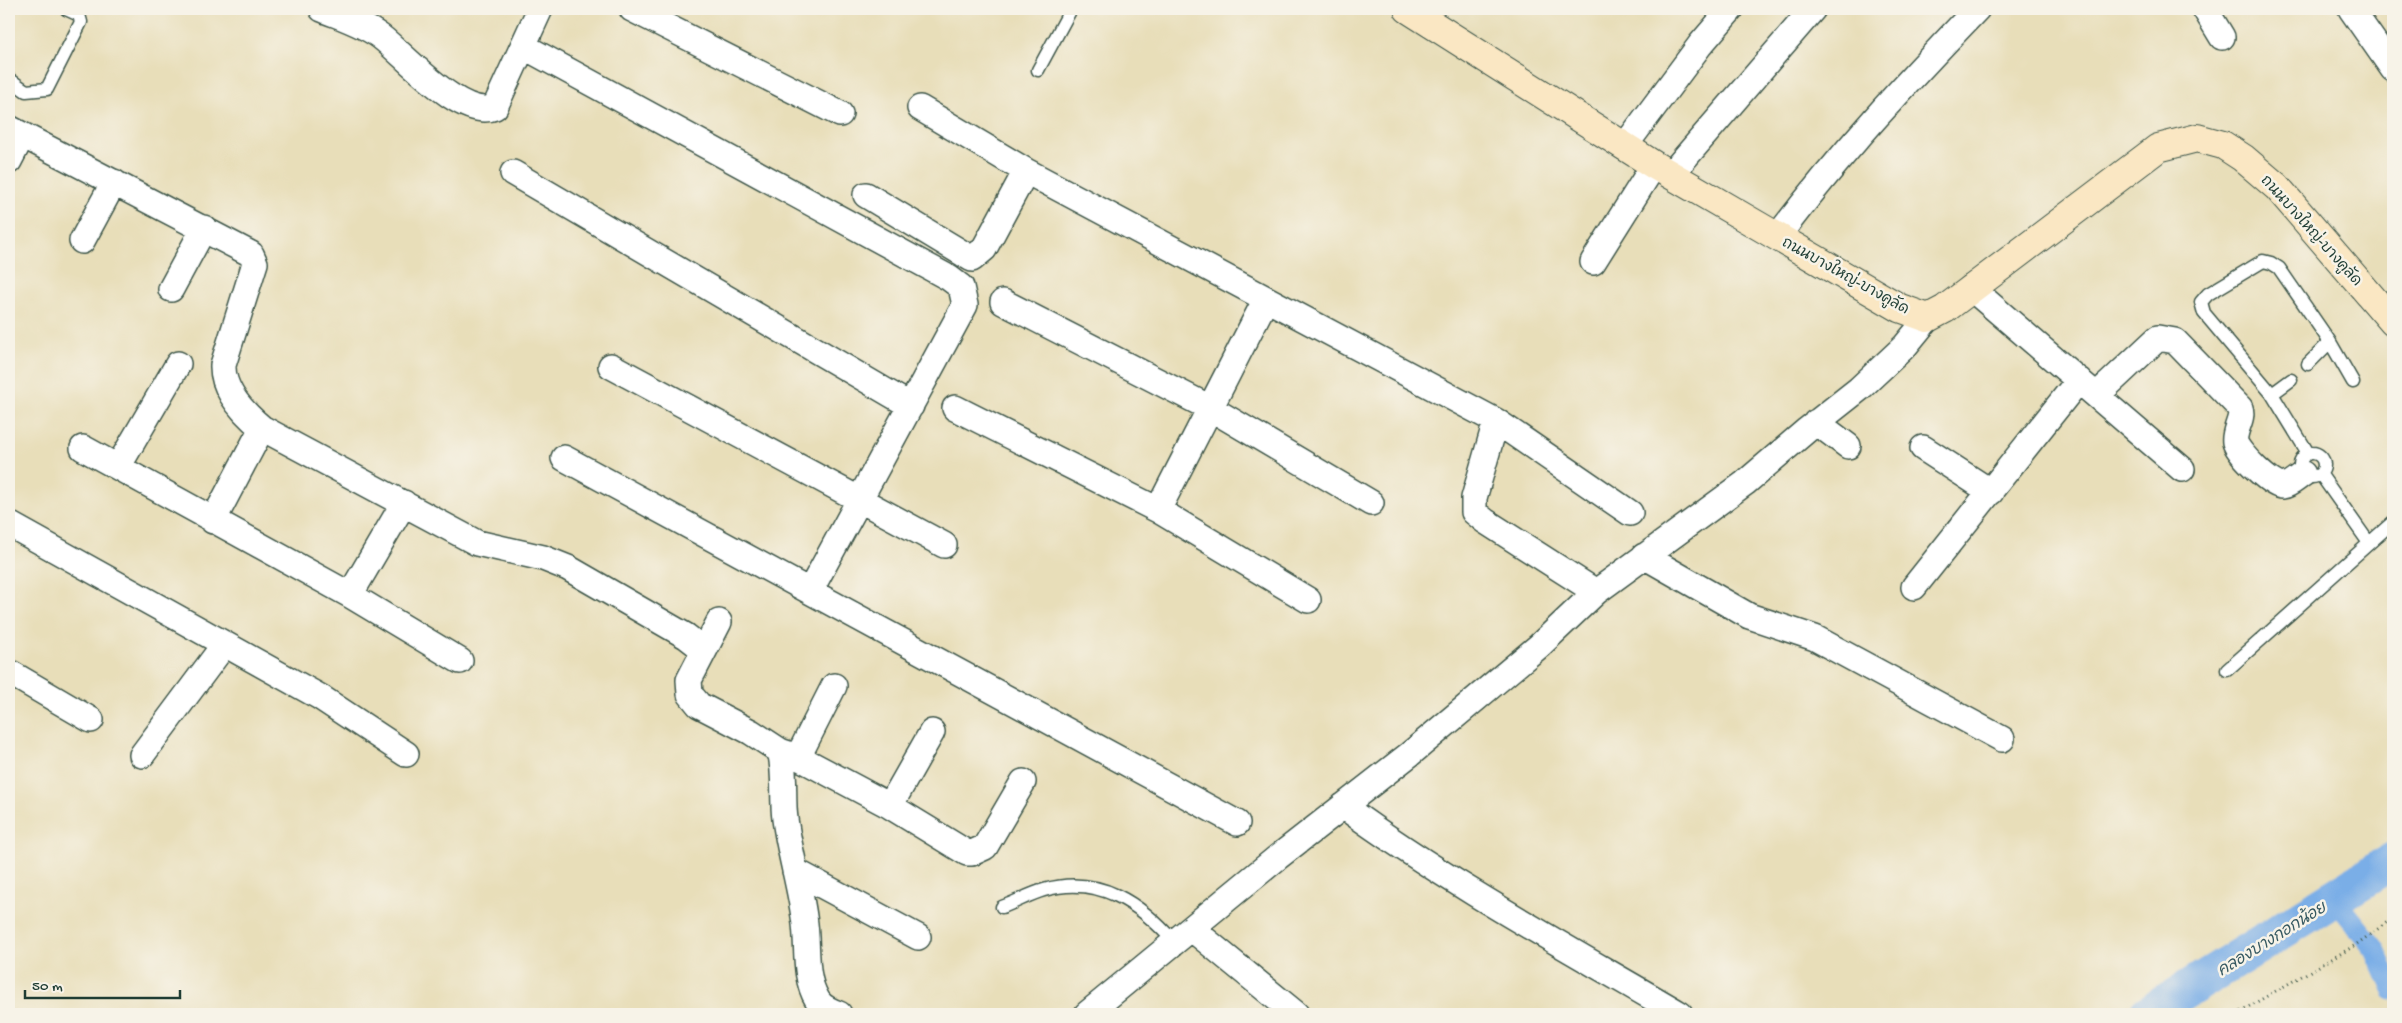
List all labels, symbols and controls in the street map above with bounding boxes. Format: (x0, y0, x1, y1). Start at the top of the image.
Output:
street label: ถนนบางใหญ่-บางคูลัด (2256, 170, 2367, 290)
street label: ถนนบางใหญ่-บางคูลัด (1778, 232, 1913, 319)
water label: คลองบางกอกน้อย (2213, 896, 2332, 982)
scale bar (25, 968, 180, 1000)
text: 50 m (32, 978, 63, 996)

